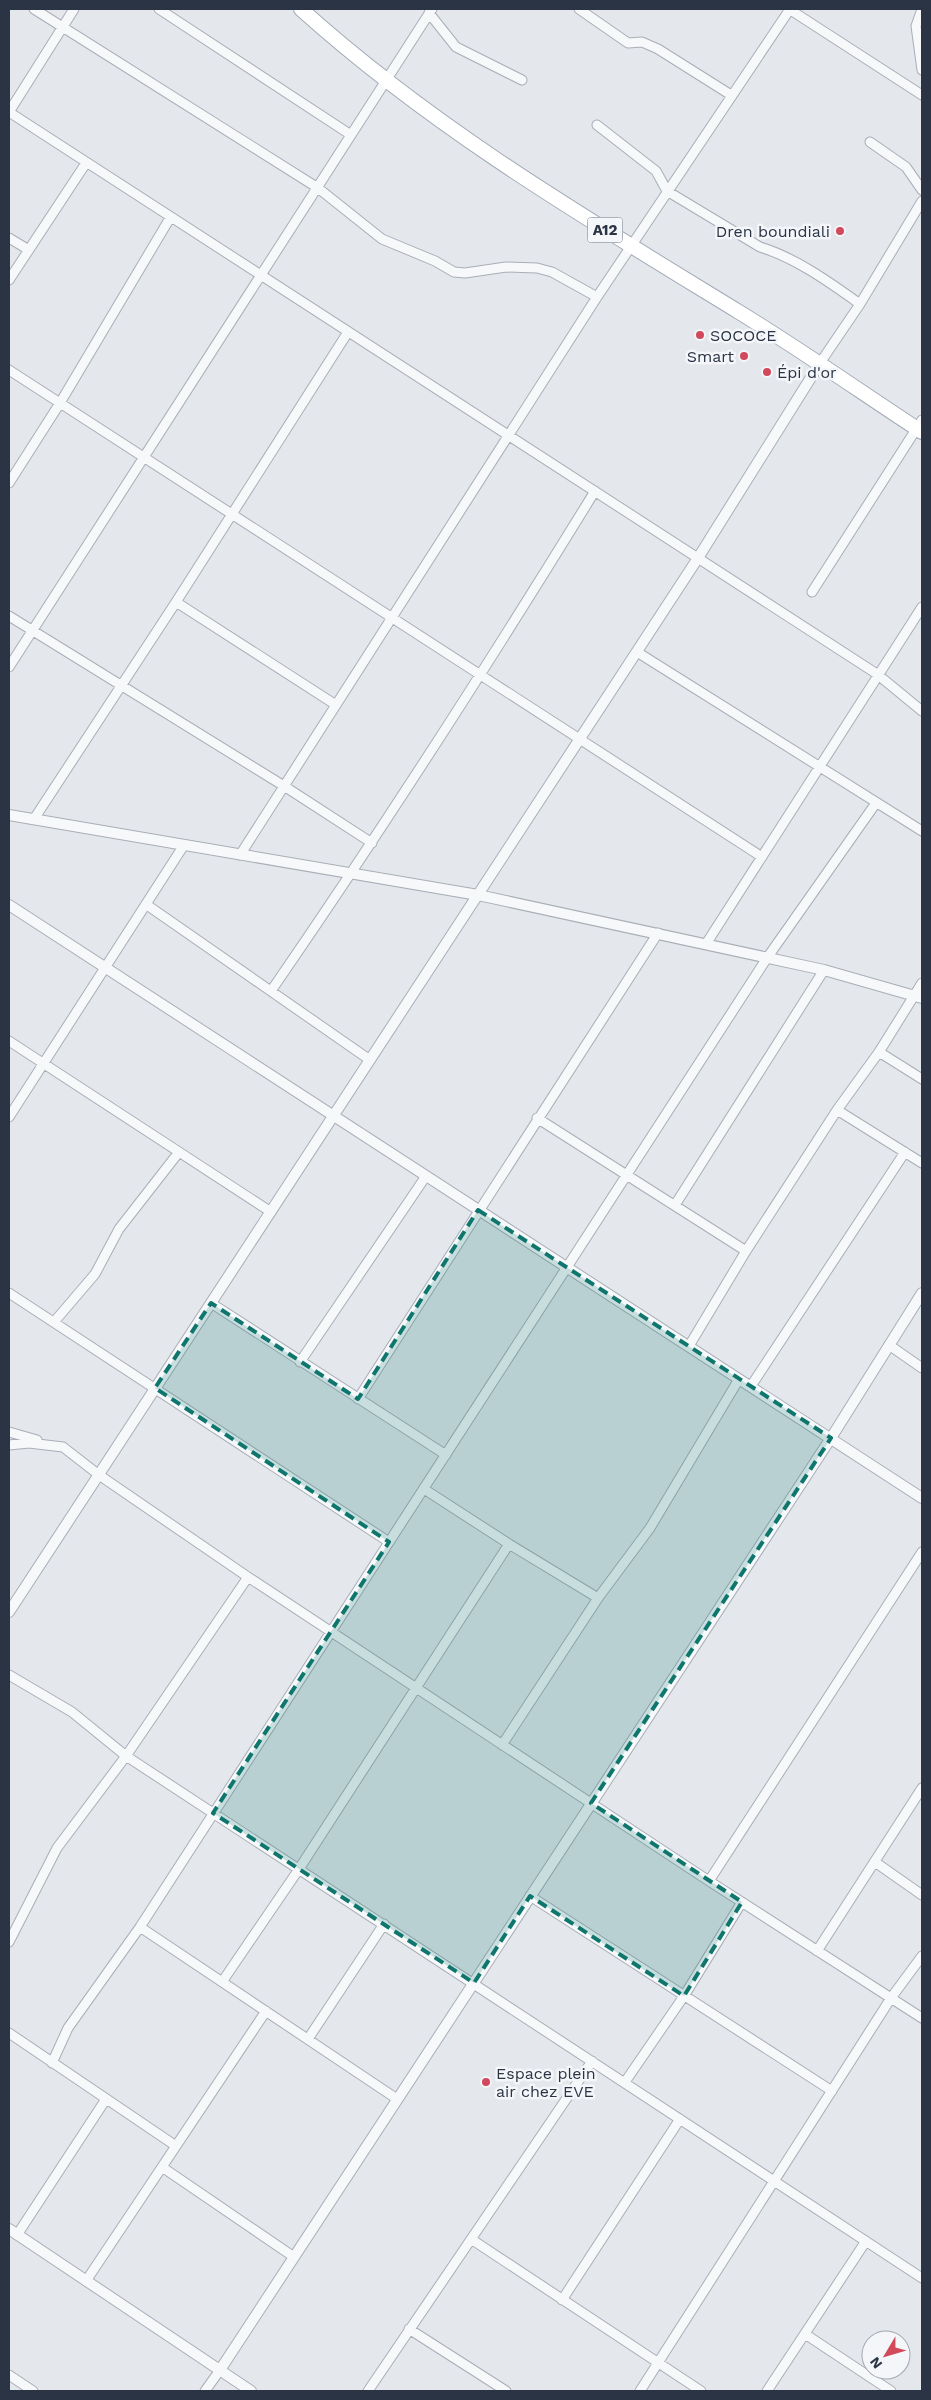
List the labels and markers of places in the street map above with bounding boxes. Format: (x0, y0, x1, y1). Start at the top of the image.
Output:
place label: Dren boundiali (716, 222, 830, 241)
marker: Dren boundiali (834, 225, 846, 237)
place label: SOCOCE (710, 326, 776, 345)
marker: SOCOCE (694, 329, 706, 341)
place label: Smart (687, 347, 734, 366)
marker: Smart (738, 350, 750, 362)
place label: Épi d'or (777, 363, 837, 382)
marker: Épi d'or (761, 366, 773, 378)
place label: Espace plein air chez EVE (496, 2064, 596, 2101)
marker: Espace plein air chez EVE (480, 2076, 492, 2088)

